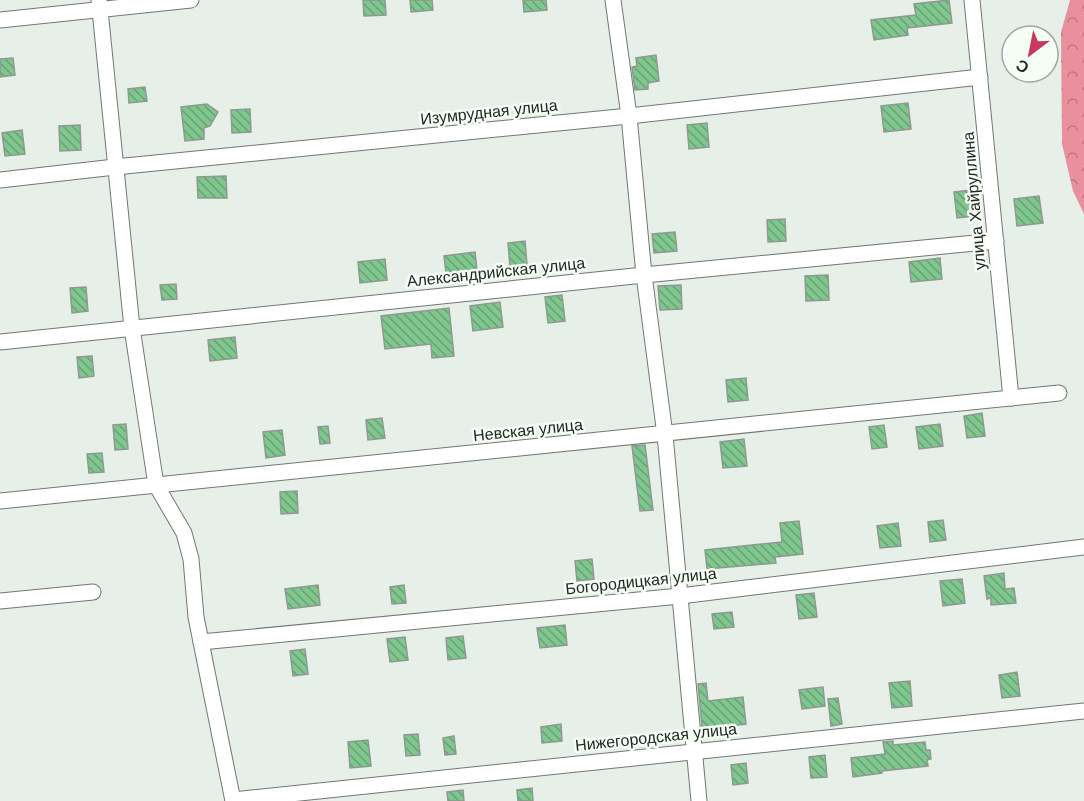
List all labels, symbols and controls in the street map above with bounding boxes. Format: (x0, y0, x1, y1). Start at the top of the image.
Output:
north arrow (1000, 24, 1060, 84)
text: С (1013, 56, 1032, 77)
street label: Изумрудная улица (420, 96, 559, 128)
street label: улица Хайруллина (959, 131, 989, 271)
street label: Александрийская улица (406, 254, 586, 290)
street label: Невская улица (472, 416, 584, 444)
street label: Богородицкая улица (565, 565, 718, 597)
street label: Нижегородская улица (574, 720, 738, 754)

